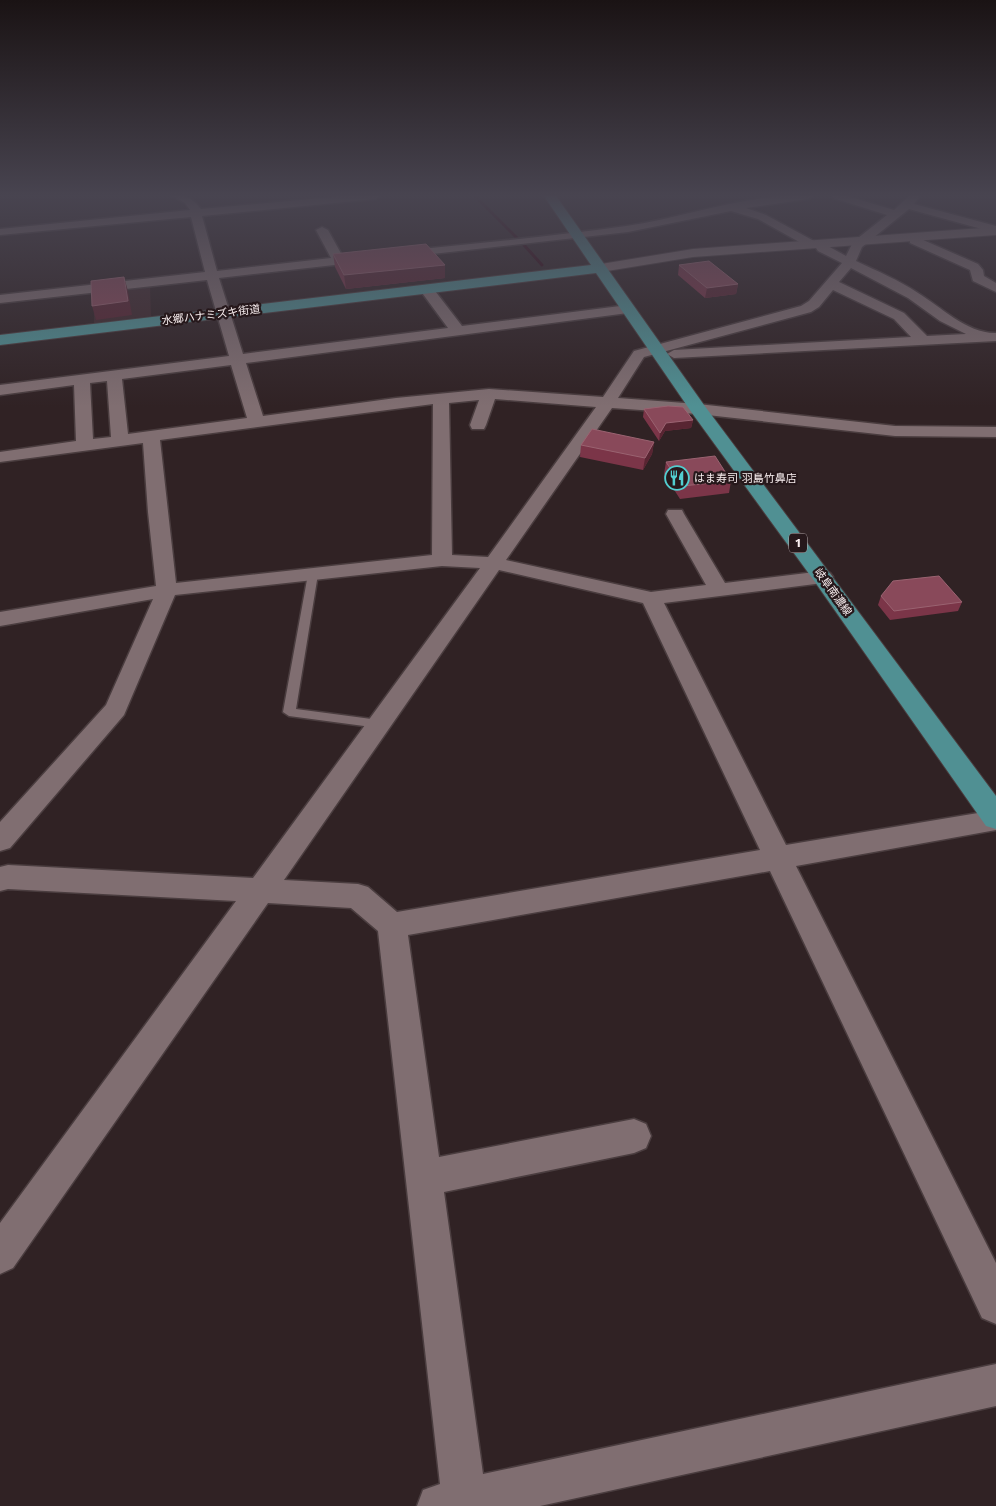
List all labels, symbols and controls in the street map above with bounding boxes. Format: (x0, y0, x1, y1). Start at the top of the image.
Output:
street label: 水郷ハナミズキ街道 (161, 303, 261, 327)
restaurant icon: はま寿司 羽島竹鼻店 (664, 465, 690, 491)
place label: はま寿司 羽島竹鼻店 (694, 472, 797, 485)
road number: 1 (789, 534, 807, 552)
street label: 岐阜南濃線 (812, 566, 854, 618)

